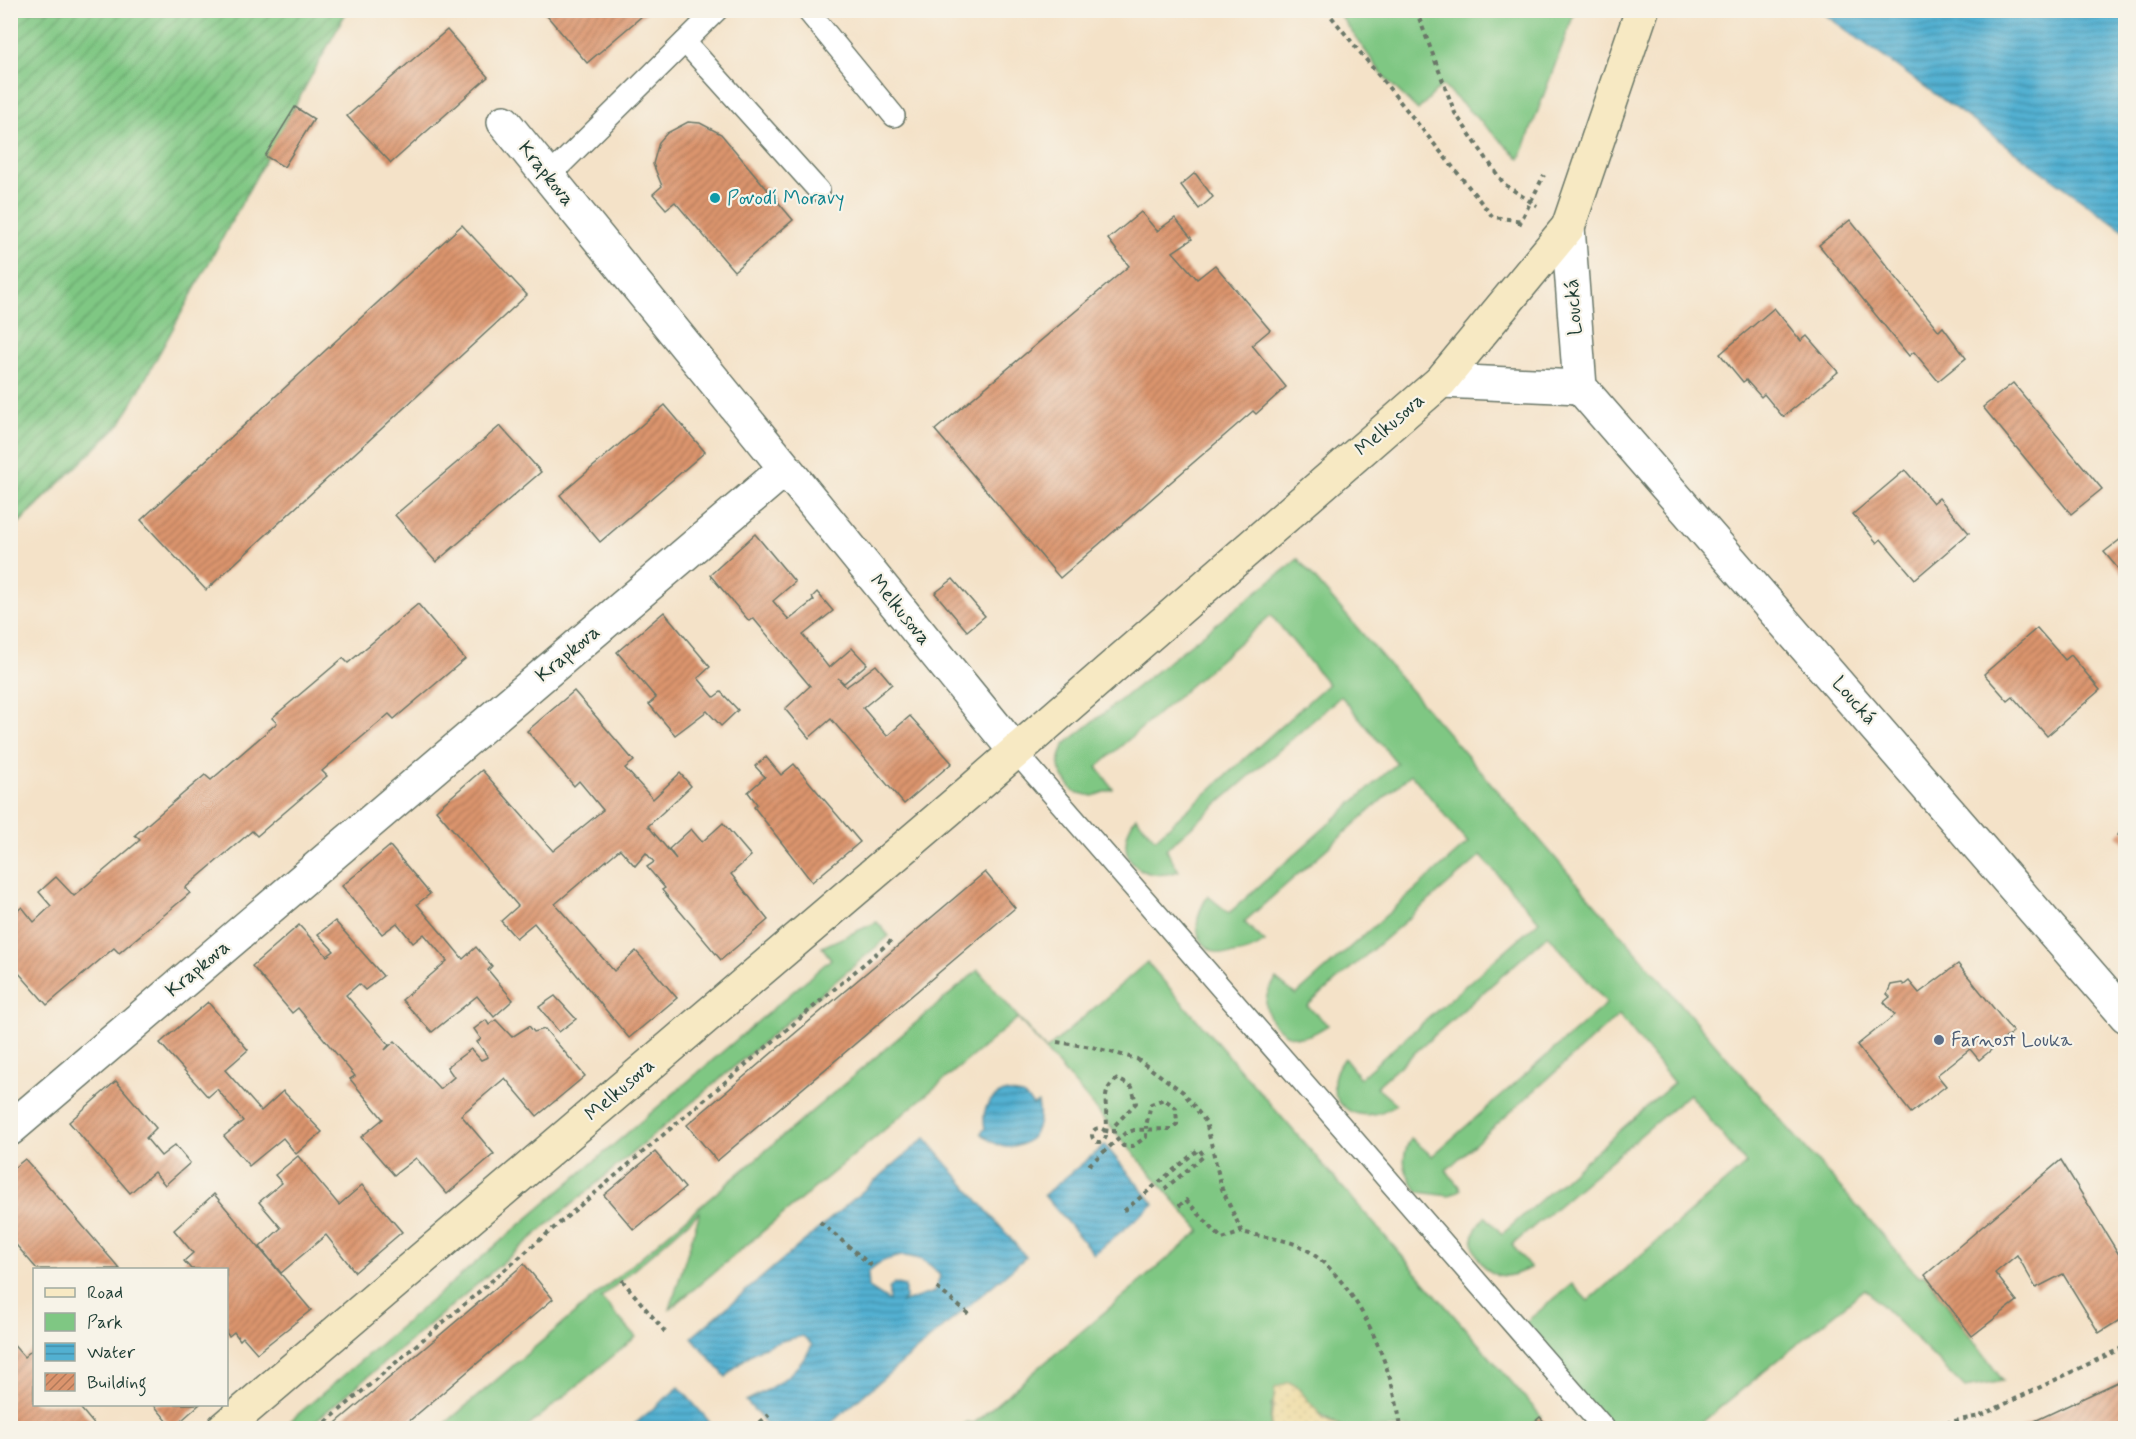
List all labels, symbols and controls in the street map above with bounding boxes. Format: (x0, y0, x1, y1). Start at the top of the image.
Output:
street label: Krapkova (511, 136, 581, 212)
place label: Povodí Moravy (727, 185, 845, 212)
marker: Povodí Moravy (708, 191, 722, 205)
street label: Loucká (1559, 278, 1589, 336)
street label: Melkusova (1349, 387, 1431, 463)
street label: Melkusova (863, 569, 937, 651)
street label: Krapkova (530, 619, 606, 689)
street label: Loucká (1825, 671, 1883, 731)
street label: Krapkova (160, 934, 236, 1004)
place label: Farnost Louka (1951, 1027, 2073, 1054)
marker: Farnost Louka (1932, 1033, 1946, 1047)
street label: Melkusova (579, 1052, 661, 1128)
legend (33, 1268, 228, 1406)
text: Road (87, 1281, 123, 1305)
text: Park (87, 1311, 123, 1335)
text: Water (87, 1341, 136, 1365)
text: Building (87, 1371, 147, 1397)

